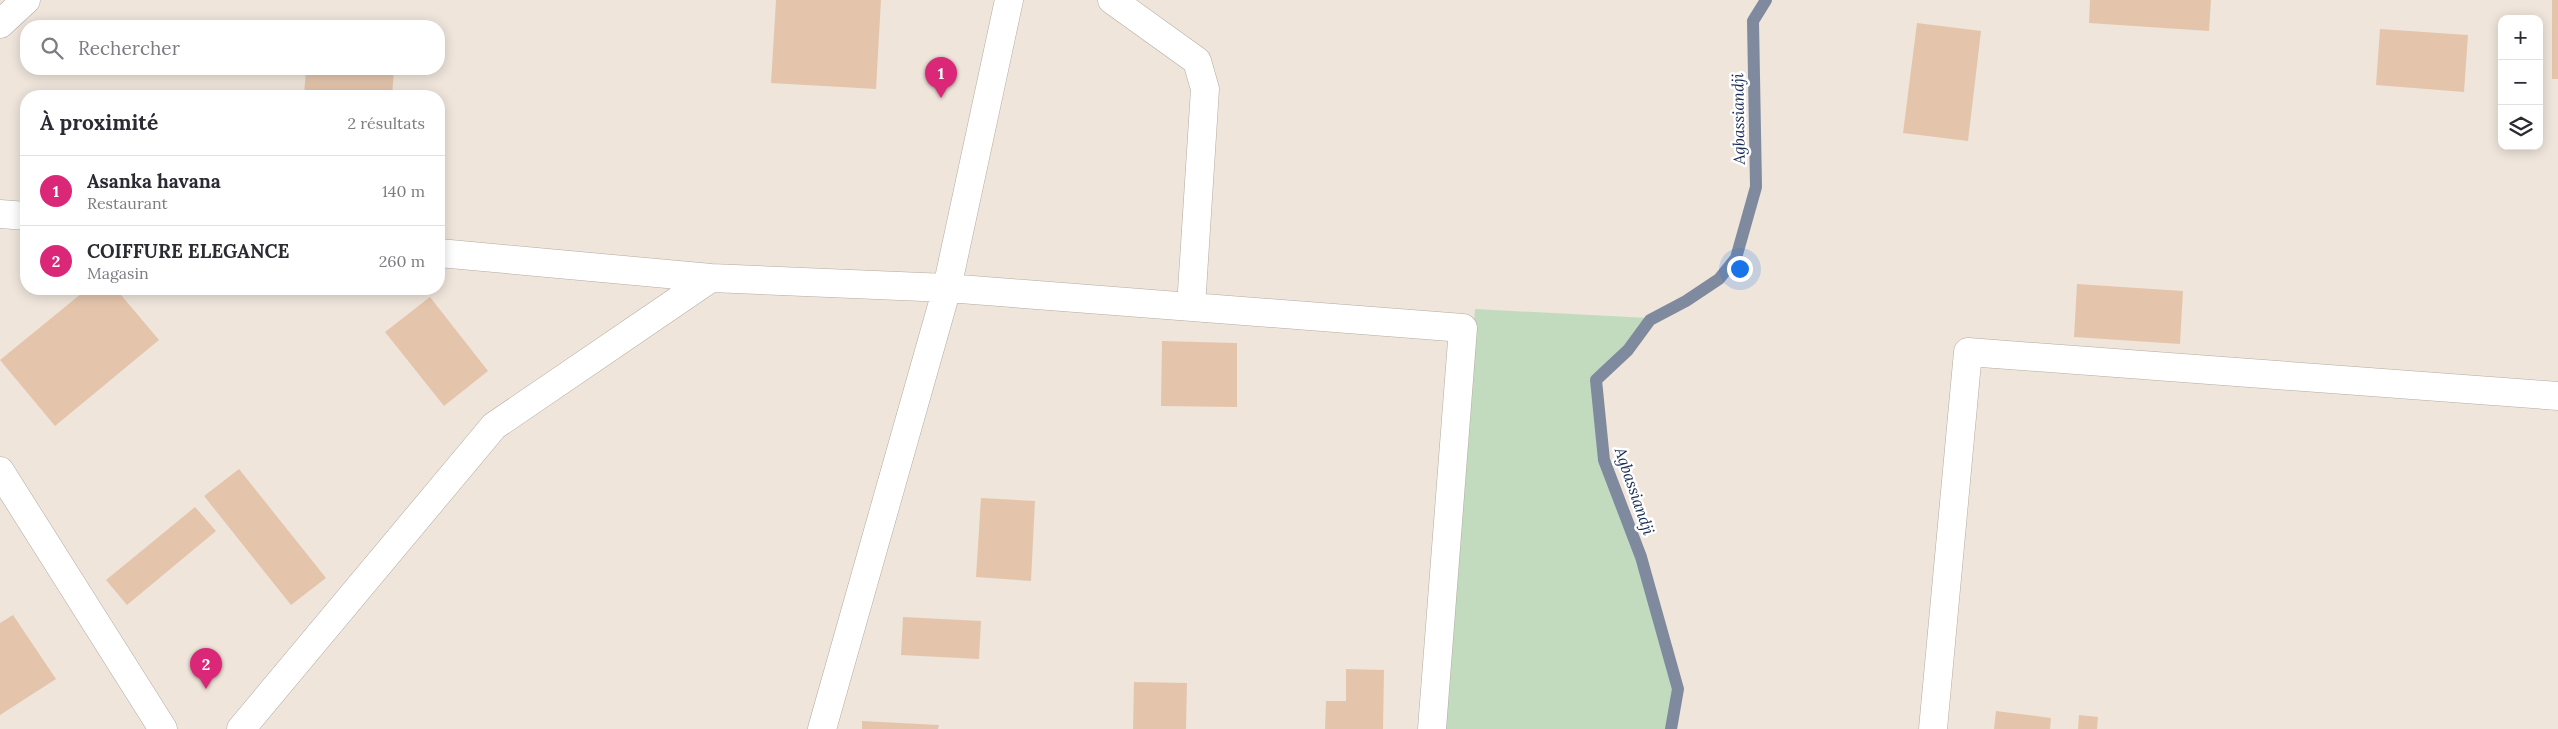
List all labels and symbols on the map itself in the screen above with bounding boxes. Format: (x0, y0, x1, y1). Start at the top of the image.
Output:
pin: 1 (925, 57, 957, 98)
water label: Agbassiandji (1727, 73, 1749, 166)
your location (1727, 256, 1753, 282)
water label: Agbassiandji (1610, 444, 1659, 538)
pin: 2 (190, 648, 222, 689)

